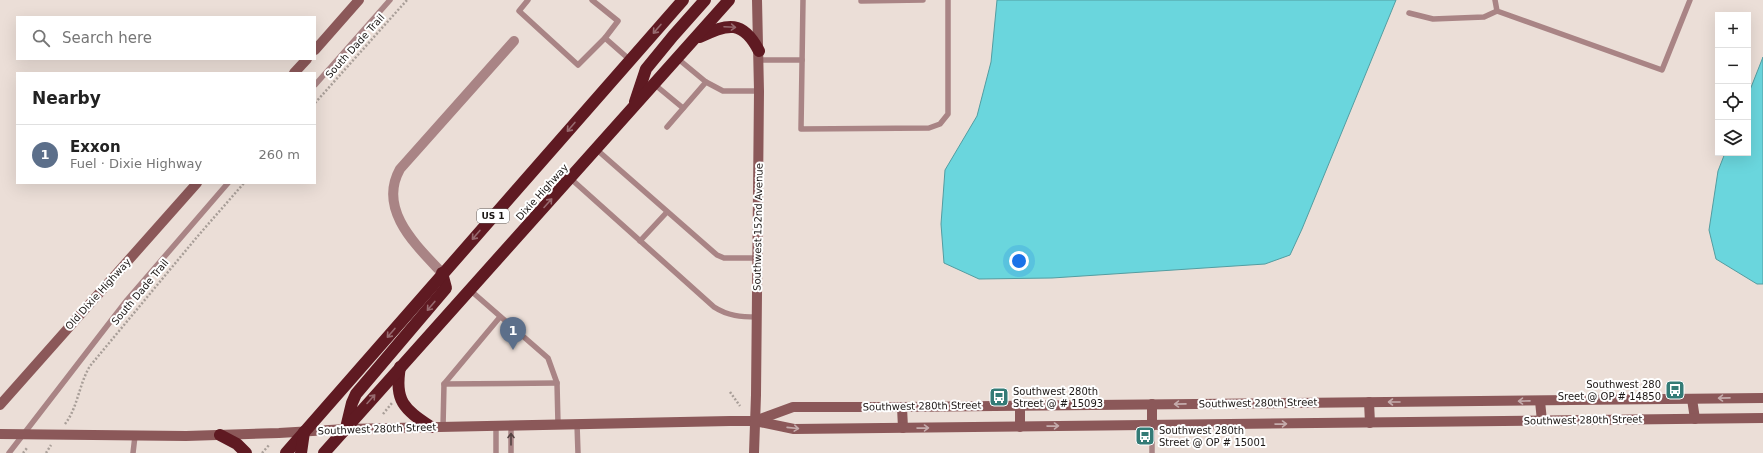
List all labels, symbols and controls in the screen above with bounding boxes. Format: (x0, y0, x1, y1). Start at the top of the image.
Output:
street label: South Dade Trail (323, 12, 387, 80)
map controls (1715, 12, 1751, 156)
button: + (1715, 12, 1751, 48)
search box (16, 16, 316, 60)
one-way arrow (653, 24, 662, 35)
one-way arrow (723, 24, 736, 31)
icon: search (30, 27, 52, 49)
text: Search here (62, 29, 152, 47)
button: − (1715, 48, 1751, 84)
button: locate (1715, 84, 1751, 120)
text: Nearby (32, 88, 101, 108)
button: layers (1715, 120, 1751, 156)
one-way arrow (567, 122, 576, 132)
text: Exxon (70, 138, 121, 156)
text: 1 (40, 147, 50, 162)
text: 260 m (258, 147, 300, 162)
text: Fuel · Dixie Highway (70, 156, 202, 171)
street label: Dixie Highway (514, 162, 570, 222)
street label: Southwest 152nd Avenue (751, 163, 765, 291)
one-way arrow (543, 198, 552, 208)
road number: US 1 (477, 209, 509, 223)
one-way arrow (472, 230, 481, 240)
your location (1009, 251, 1029, 271)
street label: Old Dixie Highway (63, 256, 133, 332)
street label: South Dade Trail (109, 257, 171, 327)
one-way arrow (427, 301, 435, 312)
pin: 1 (500, 317, 526, 350)
one-way arrow (386, 327, 395, 338)
place label: Southwest 280 Sreet @ OP # 14850 (1558, 379, 1661, 402)
bus stop icon: Southwest 280 Sreet @ OP # 14850 (1664, 379, 1686, 401)
bus stop icon: Southwest 280th Street @ # 15093 (988, 386, 1010, 408)
place label: Southwest 280th Street @ # 15093 (1013, 386, 1103, 409)
one-way arrow (367, 394, 376, 405)
one-way arrow (1718, 394, 1731, 402)
street label: Southwest 280th Street (1199, 396, 1317, 410)
one-way arrow (1518, 397, 1531, 405)
one-way arrow (1388, 398, 1401, 406)
street label: Southwest 280th Street (863, 399, 981, 413)
one-way arrow (1174, 400, 1187, 408)
street label: Southwest 280th Street (1524, 413, 1642, 427)
one-way arrow (1274, 420, 1287, 428)
street label: Southwest 280th Street (318, 421, 437, 437)
one-way arrow (1046, 423, 1059, 430)
one-way arrow (916, 424, 929, 432)
one-way arrow (786, 425, 799, 432)
bus stop icon: Southwest 280th Street @ OP # 15001 (1134, 425, 1156, 447)
place label: Southwest 280th Street @ OP # 15001 (1159, 425, 1266, 448)
one-way arrow (507, 433, 515, 446)

